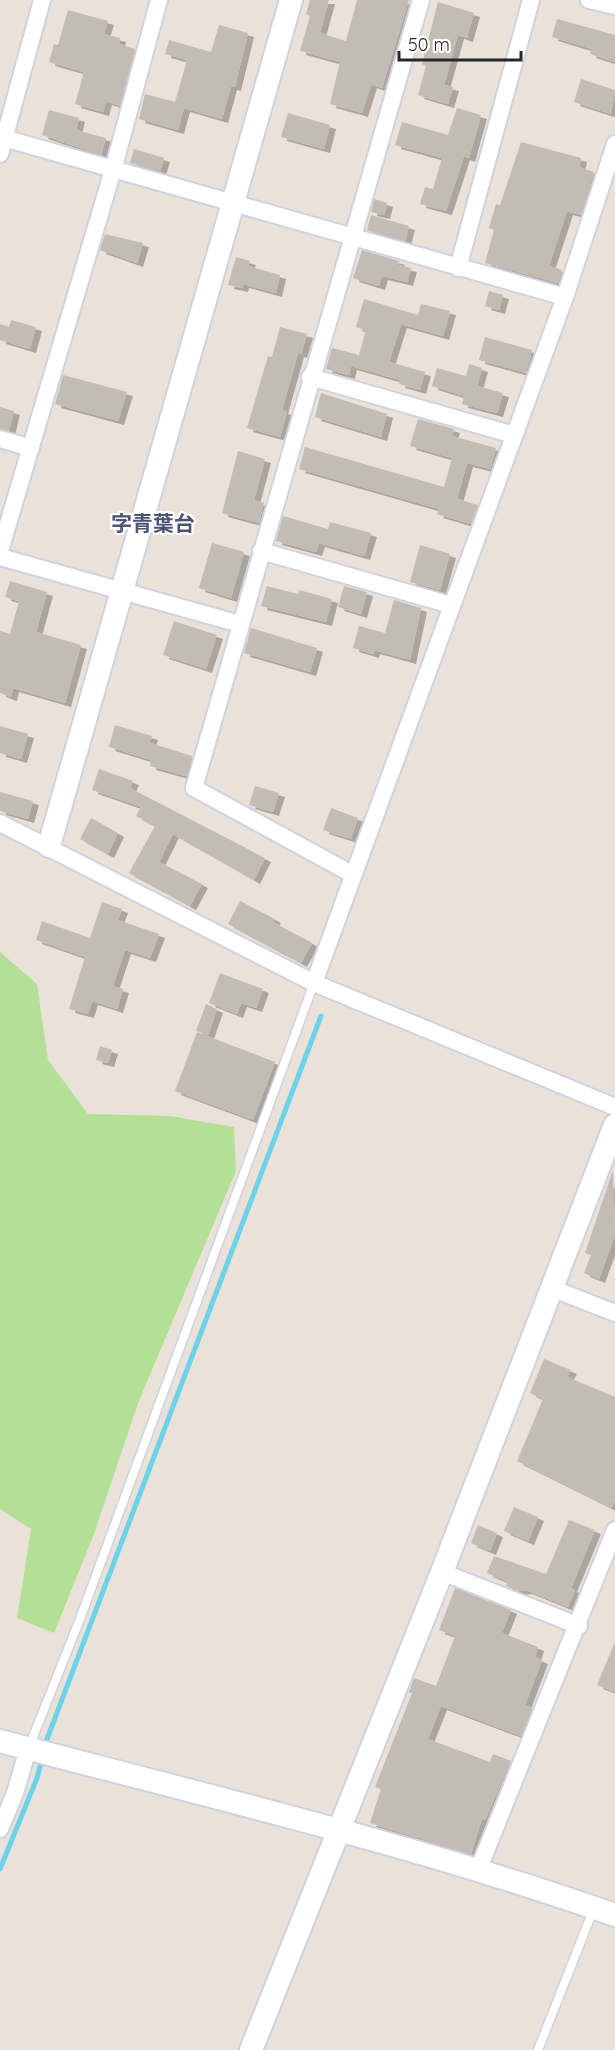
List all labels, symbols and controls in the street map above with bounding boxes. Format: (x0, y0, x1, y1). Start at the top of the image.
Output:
scale bar (399, 24, 520, 62)
text: 50 m (408, 33, 450, 56)
district label: 字青葉台 (111, 510, 195, 536)

